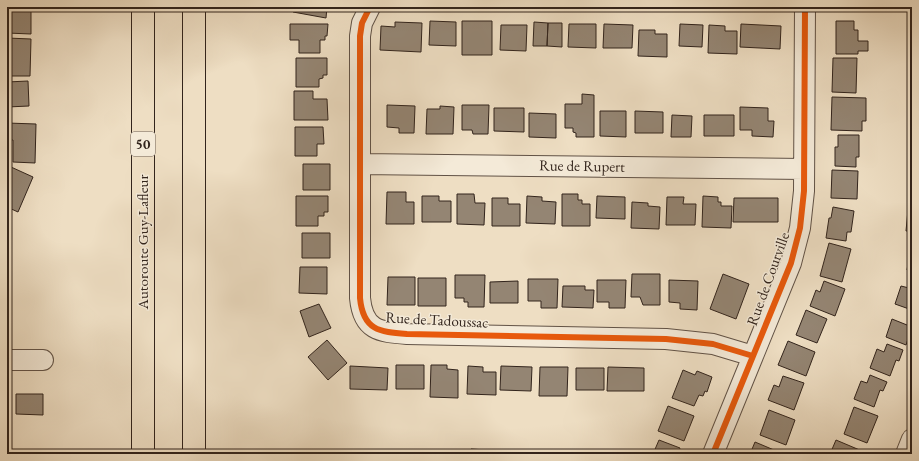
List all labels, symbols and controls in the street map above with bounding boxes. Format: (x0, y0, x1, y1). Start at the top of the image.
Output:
road number: 50 (131, 132, 155, 156)
street label: Rue de Rupert (539, 155, 625, 176)
street label: Autoroute Guy-Lafleur (133, 175, 152, 310)
street label: Rue de Courville (742, 229, 793, 328)
street label: Rue de Tadoussac (385, 307, 489, 332)

